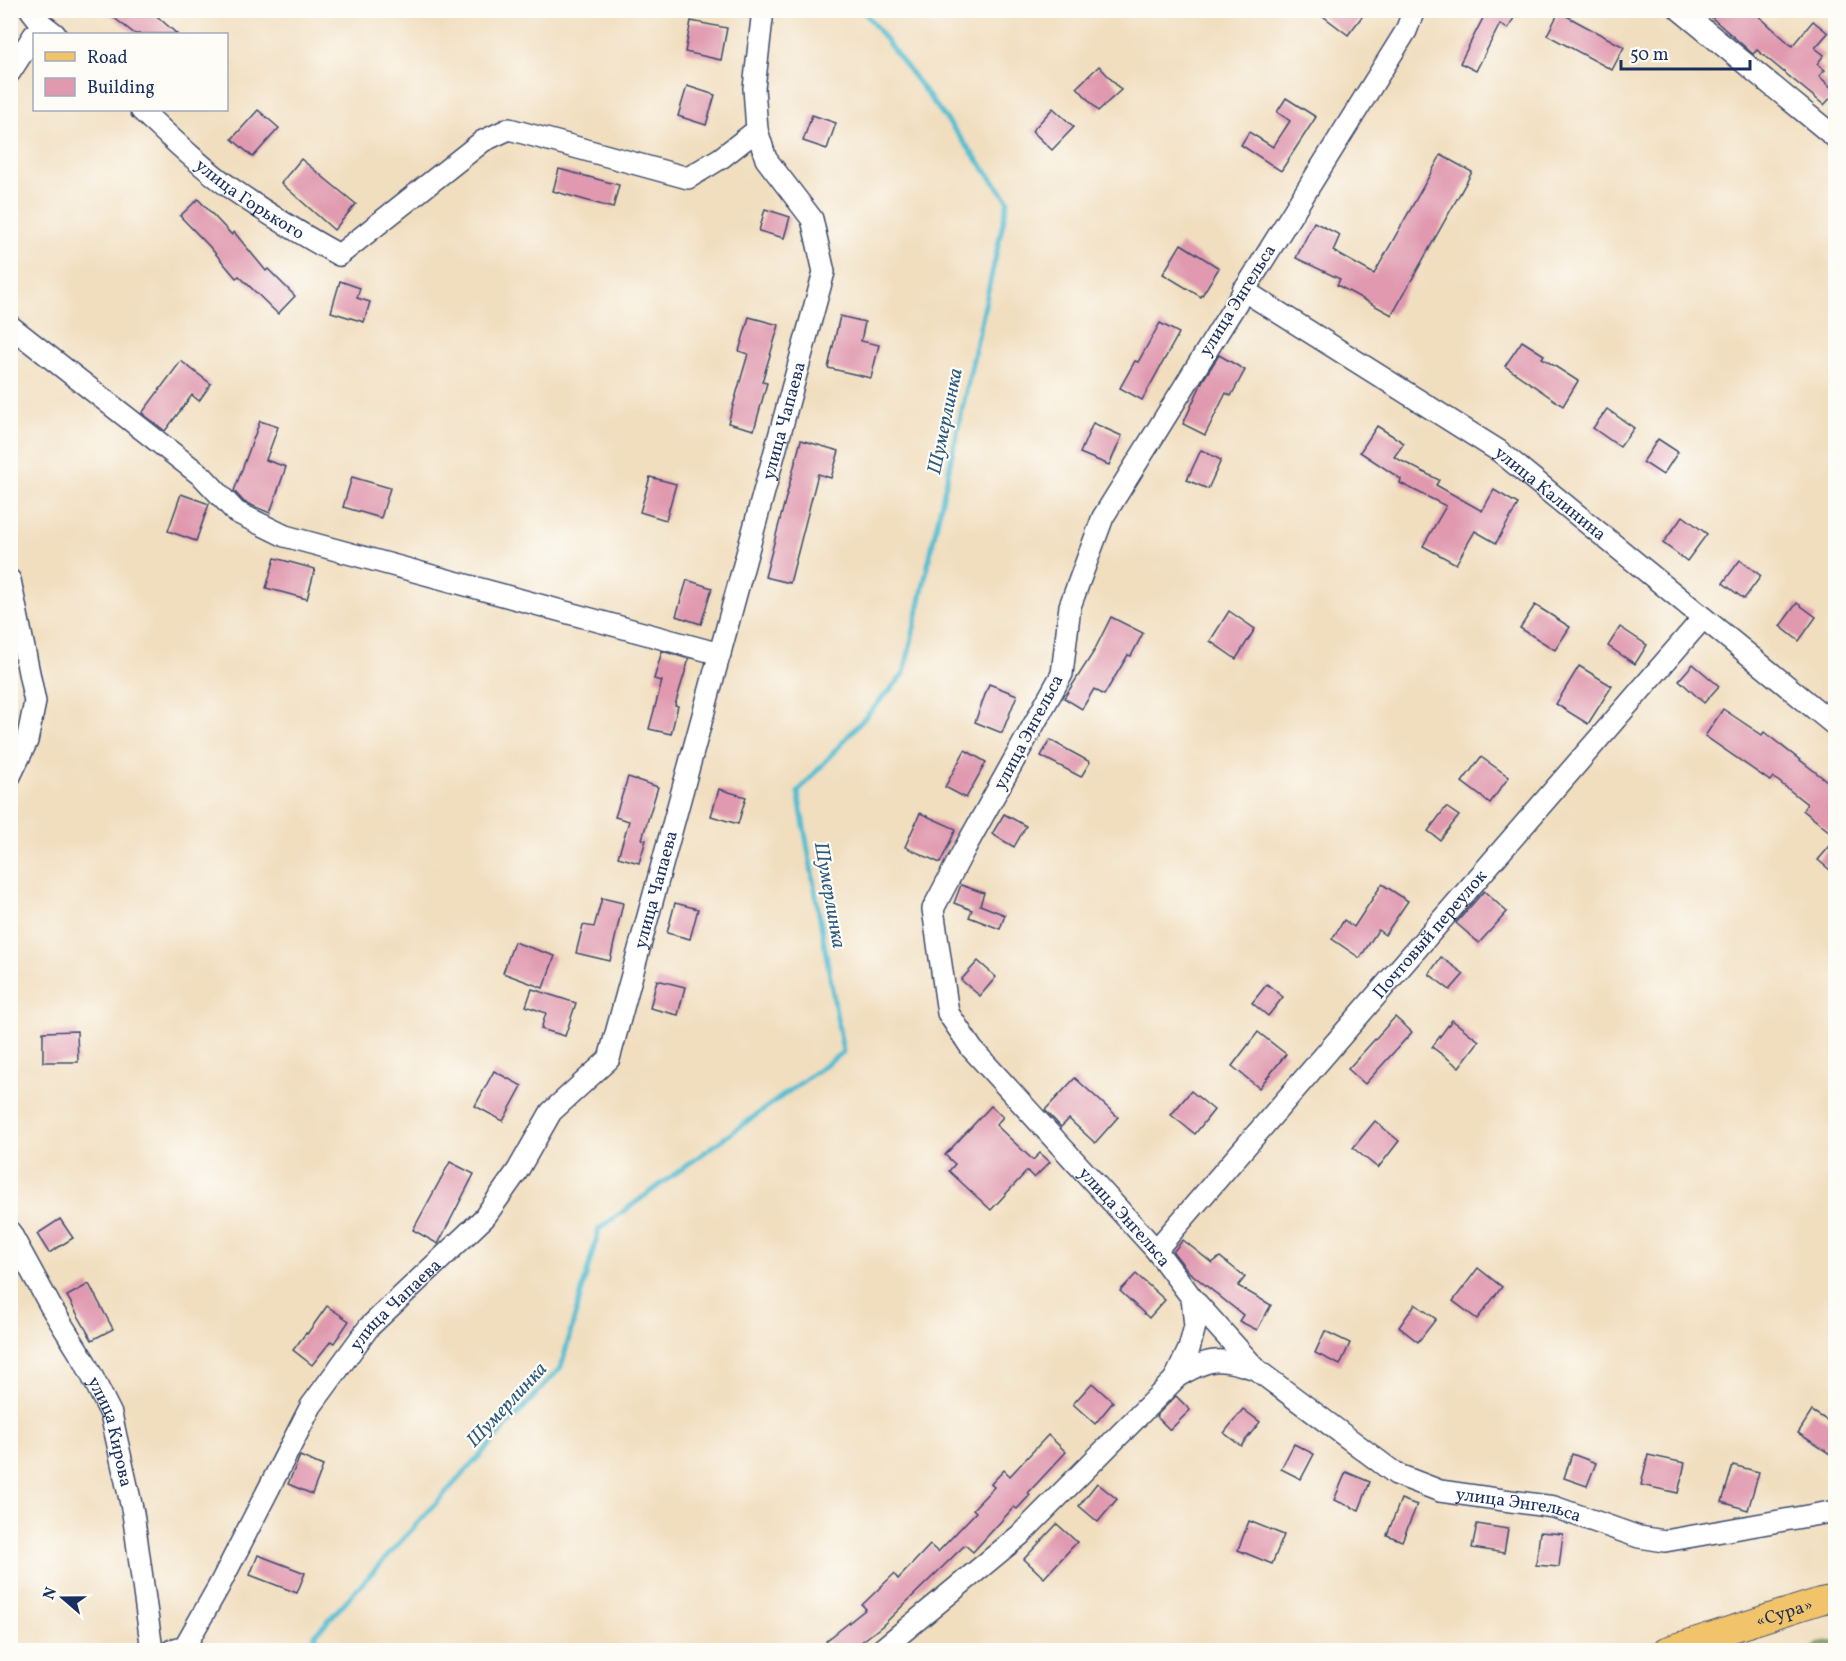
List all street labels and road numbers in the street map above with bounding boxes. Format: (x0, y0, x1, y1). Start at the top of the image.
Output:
street label: улица Горького (189, 154, 309, 246)
street label: улица Энгельса (1194, 240, 1283, 361)
street label: улица Чапаева (757, 359, 813, 483)
street label: улица Калинина (1488, 441, 1611, 547)
street label: улица Энгельса (988, 671, 1070, 795)
street label: улица Чапаева (629, 828, 685, 952)
street label: Почтовый переулок (1368, 865, 1494, 1005)
street label: улица Энгельса (1072, 1162, 1176, 1273)
street label: улица Чапаева (344, 1254, 448, 1357)
street label: улица Кирова (80, 1373, 138, 1490)
street label: улица Энгельса (1454, 1482, 1584, 1530)
street label: «Сура» (1753, 1593, 1816, 1635)

